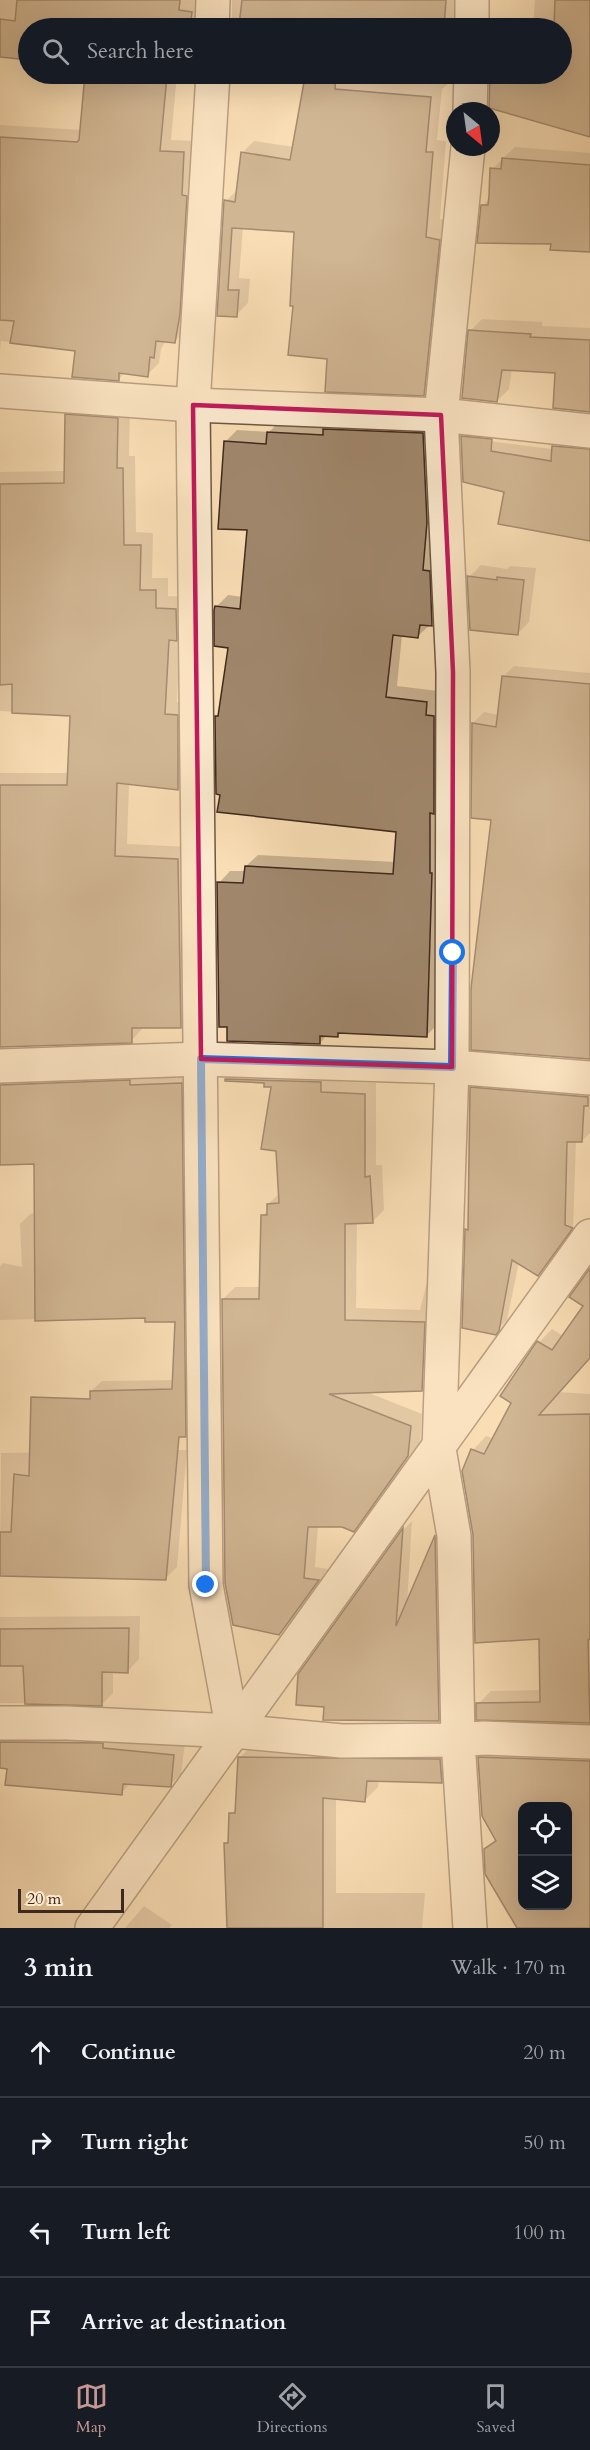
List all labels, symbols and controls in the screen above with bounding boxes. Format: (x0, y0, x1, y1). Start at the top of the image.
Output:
search box (18, 18, 572, 84)
icon: search (39, 35, 72, 68)
text: Search here (87, 36, 194, 66)
north arrow (446, 102, 500, 156)
route start (439, 939, 465, 965)
route end (192, 1571, 218, 1597)
map controls (518, 1802, 572, 1910)
button: locate (518, 1802, 572, 1856)
button: layers (518, 1856, 572, 1910)
scale bar (18, 1886, 124, 1914)
text: 20 m (27, 1888, 61, 1910)
text: 3 min (24, 1950, 93, 1985)
text: Walk · 170 m (451, 1954, 566, 1981)
icon: ahead (24, 2036, 57, 2069)
text: Continue (81, 2037, 176, 2067)
text: 20 m (523, 2039, 566, 2066)
icon: right (24, 2126, 57, 2159)
text: Turn right (81, 2127, 188, 2157)
text: 50 m (523, 2129, 566, 2156)
icon: left (24, 2216, 57, 2249)
text: Turn left (81, 2217, 170, 2247)
text: 100 m (513, 2219, 566, 2246)
icon: arrive (24, 2306, 57, 2339)
text: Arrive at destination (81, 2307, 286, 2337)
tab: Map (75, 2380, 108, 2438)
tab: Directions (257, 2380, 327, 2438)
tab: Saved (477, 2380, 515, 2438)

